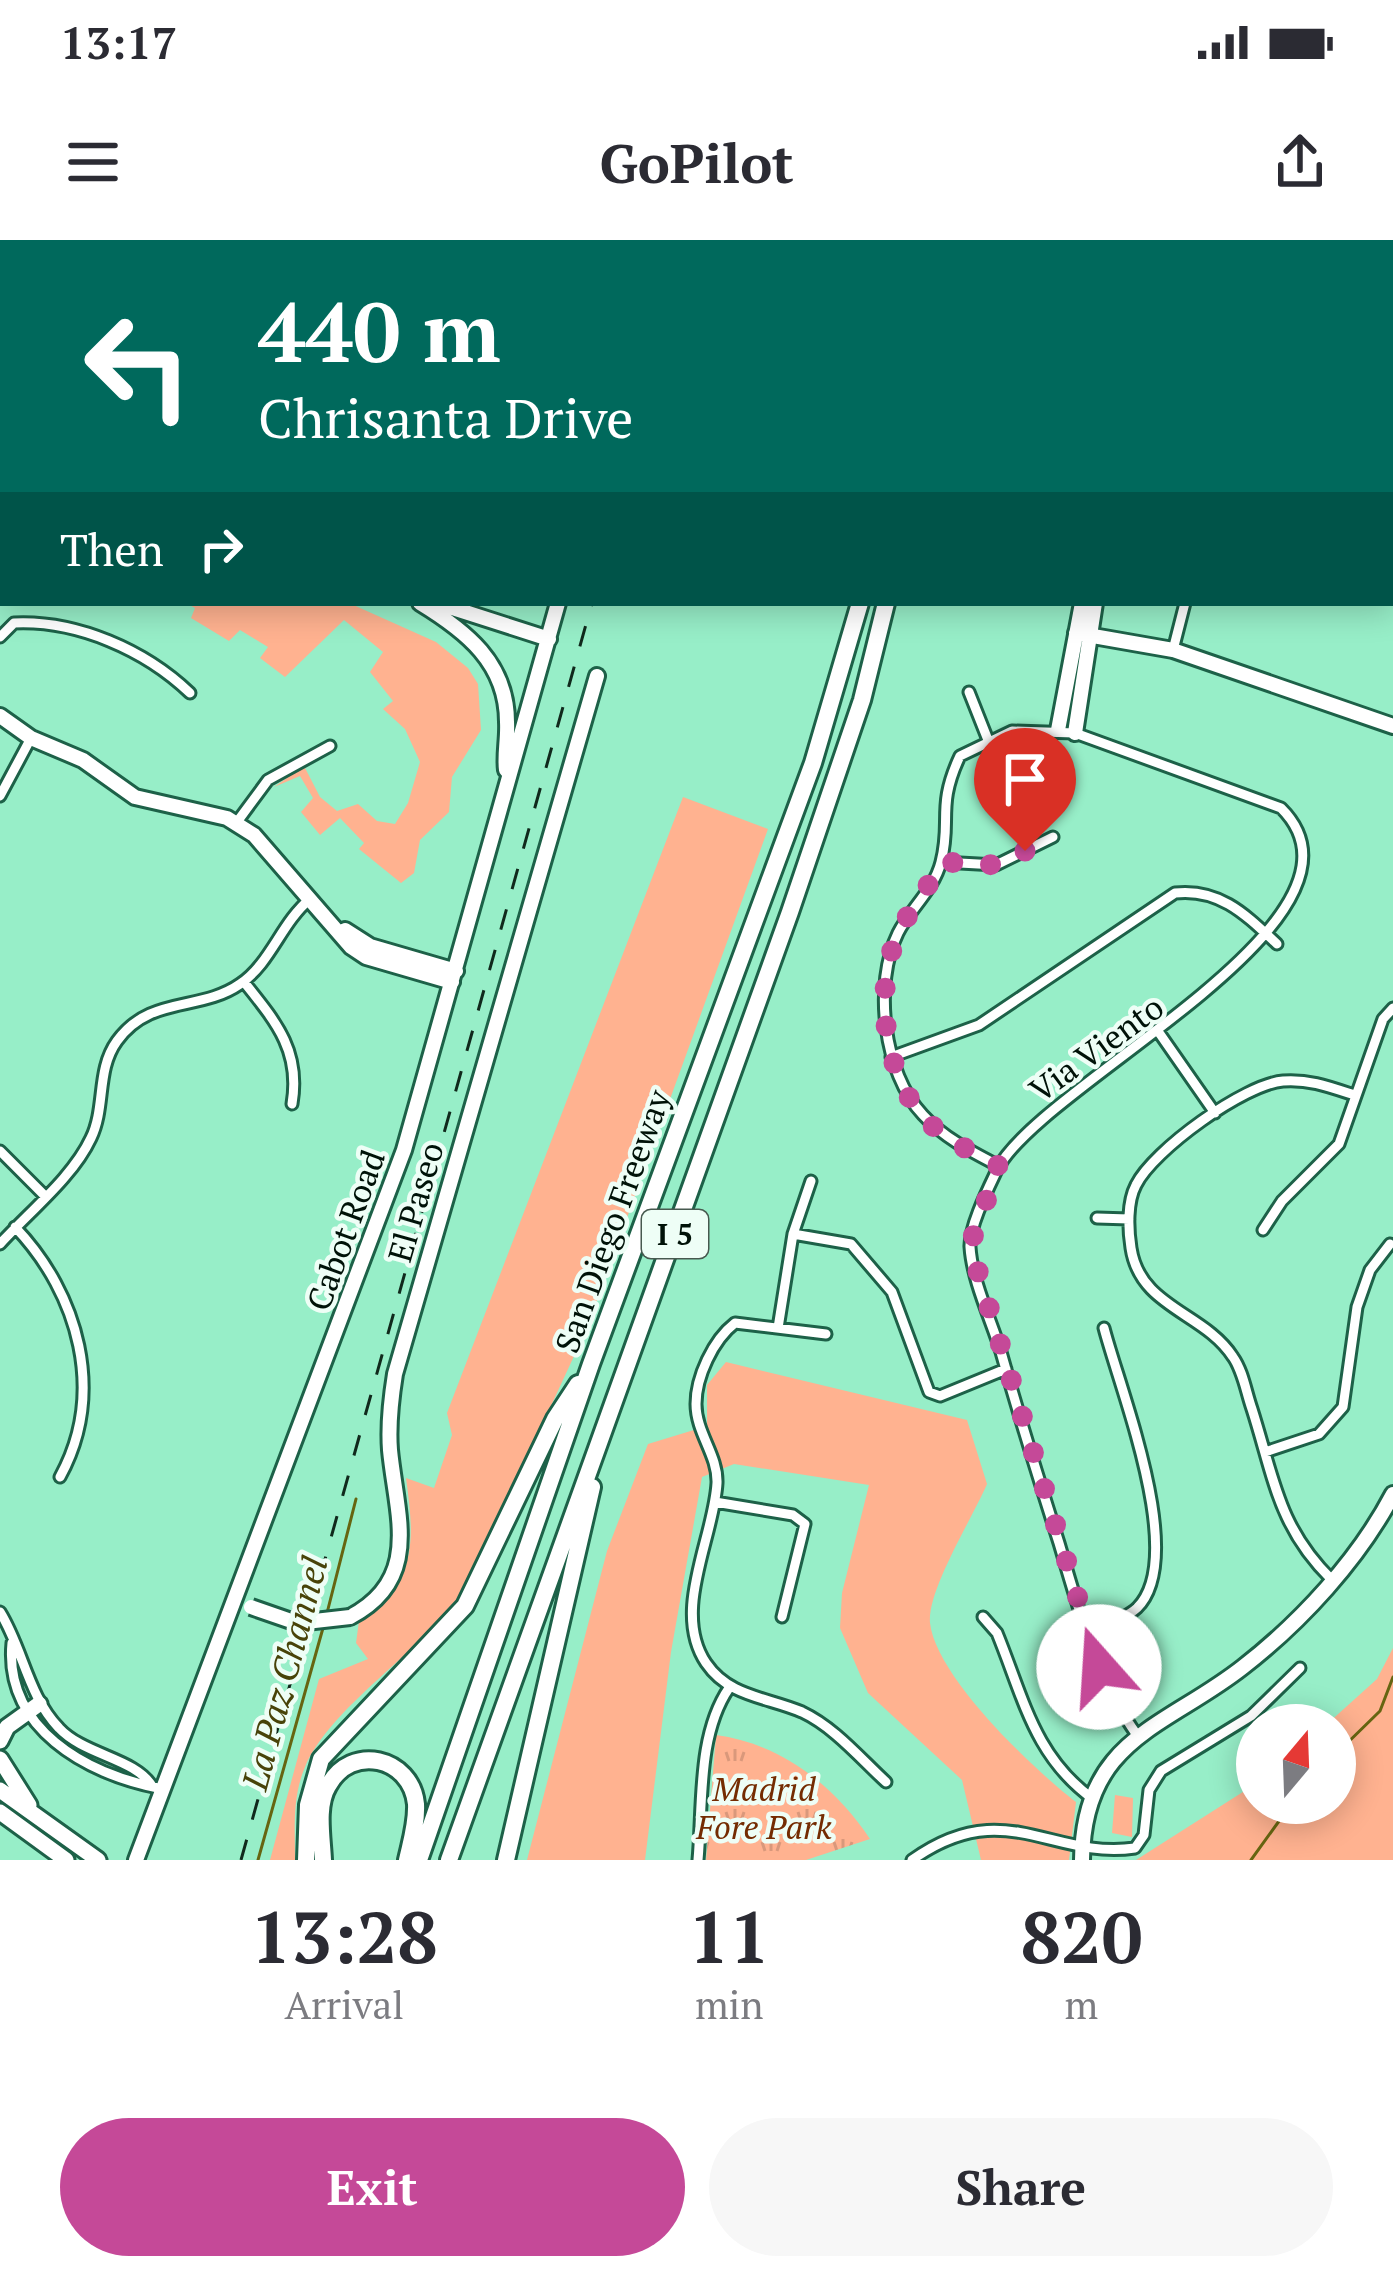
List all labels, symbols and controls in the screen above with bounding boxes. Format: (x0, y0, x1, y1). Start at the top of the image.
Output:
text: 13:17 (60, 12, 177, 72)
text: GoPilot (599, 127, 794, 198)
icon: menu (60, 129, 126, 195)
icon: share (1267, 129, 1333, 195)
text: 440 m (258, 275, 501, 386)
icon: left (60, 288, 216, 444)
text: Chrisanta Drive (258, 382, 633, 453)
icon: right (188, 516, 254, 582)
text: Then (60, 519, 164, 579)
pin (974, 728, 1076, 851)
icon: arrive (992, 746, 1058, 812)
street label: Via Viento (1020, 985, 1172, 1111)
street label: San Diego Freeway (544, 1082, 680, 1358)
street label: El Paseo (377, 1137, 453, 1267)
street label: Cabot Road (296, 1144, 394, 1316)
road number: I 5 (642, 1210, 708, 1258)
water label: La Paz Channel (230, 1551, 338, 1796)
position arrow (1036, 1604, 1162, 1730)
north arrow (1236, 1704, 1356, 1824)
map controls (1236, 1704, 1356, 1824)
park label: Madrid Fore Park (695, 1767, 832, 1848)
text: 13:28 (251, 1888, 438, 1984)
text: 11 (688, 1888, 770, 1984)
text: 820 (1020, 1888, 1142, 1984)
text: Arrival (284, 1978, 404, 2030)
text: min (695, 1978, 763, 2030)
text: m (1065, 1978, 1098, 2030)
button: Exit (60, 2118, 685, 2256)
button: Share (709, 2118, 1333, 2256)

